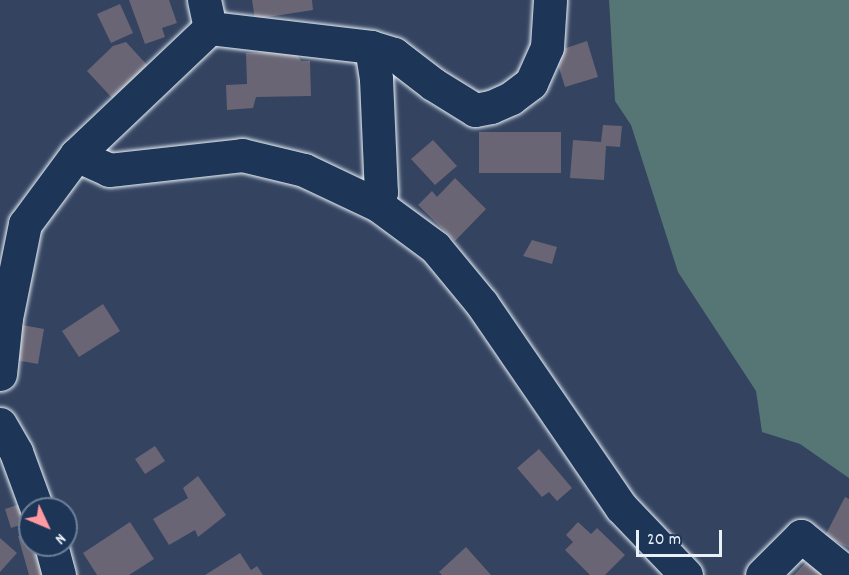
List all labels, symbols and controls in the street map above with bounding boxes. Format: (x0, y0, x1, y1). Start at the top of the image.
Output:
north arrow (18, 497, 78, 557)
scale bar (639, 518, 724, 556)
text: N (49, 528, 71, 549)
text: 20 m (647, 528, 681, 553)

